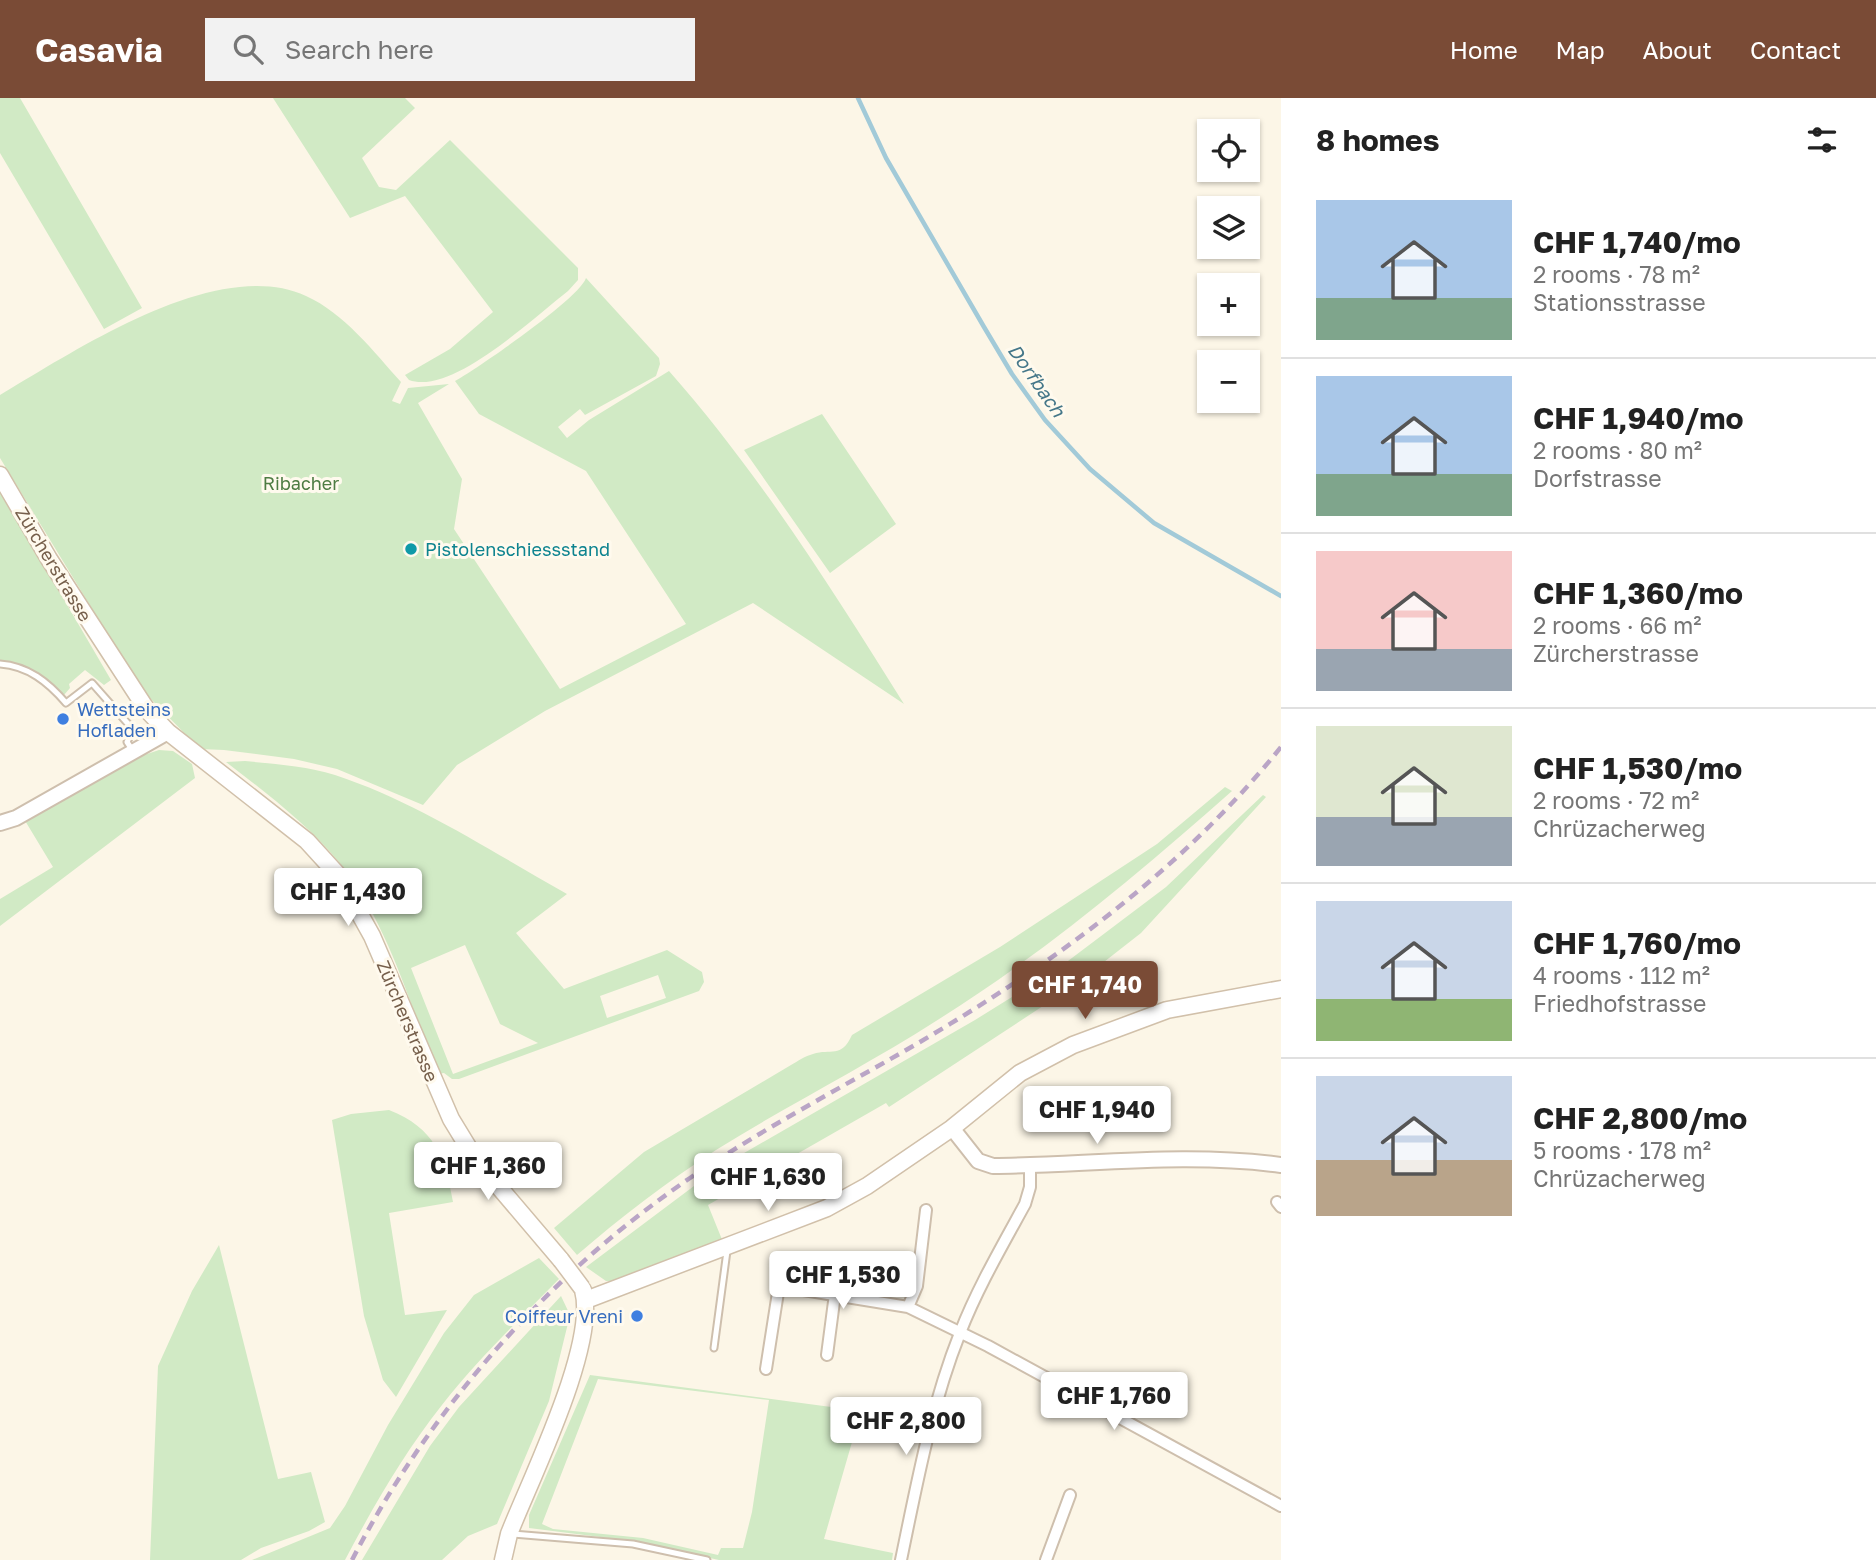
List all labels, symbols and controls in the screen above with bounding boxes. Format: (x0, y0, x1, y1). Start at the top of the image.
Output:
search box (205, 18, 695, 81)
text: Casavia (35, 30, 163, 69)
icon: search (229, 30, 267, 68)
text: Search here (285, 34, 434, 65)
text: Home (1450, 35, 1518, 64)
text: Map (1556, 35, 1605, 64)
text: About (1643, 35, 1712, 64)
text: Contact (1750, 35, 1841, 64)
map controls (1197, 119, 1260, 413)
button: locate (1197, 119, 1260, 182)
icon: filters (1803, 121, 1841, 159)
text: 8 homes (1316, 122, 1440, 158)
button: layers (1197, 196, 1260, 259)
text: CHF 1,740/mo (1533, 224, 1741, 260)
icon: home (1372, 228, 1456, 312)
text: 2 rooms · 78 m² (1533, 260, 1700, 288)
button: + (1197, 273, 1260, 336)
text: Stationsstrasse (1533, 288, 1706, 316)
water label: Dorfbach (1004, 339, 1071, 422)
button: − (1197, 350, 1260, 413)
text: CHF 1,940/mo (1533, 400, 1743, 436)
icon: home (1372, 404, 1456, 488)
text: 2 rooms · 80 m² (1533, 436, 1702, 464)
text: Dorfstrasse (1533, 464, 1662, 492)
park label: Ribacher (263, 472, 339, 494)
street label: Zürcherstrasse (11, 503, 97, 625)
place label: Pistolenschiessstand (425, 538, 610, 560)
marker: Pistolenschiessstand (403, 541, 419, 557)
text: CHF 1,360/mo (1533, 575, 1743, 611)
icon: home (1372, 579, 1456, 663)
text: 2 rooms · 66 m² (1533, 611, 1702, 639)
text: Zürcherstrasse (1533, 639, 1699, 667)
place label: Wettsteins Hofladen (77, 698, 171, 741)
marker: Wettsteins Hofladen (55, 711, 71, 727)
text: CHF 1,530/mo (1533, 750, 1742, 786)
icon: home (1372, 754, 1456, 838)
text: 2 rooms · 72 m² (1533, 786, 1699, 814)
text: Chrüzacherweg (1533, 814, 1706, 842)
pin: CHF 1,430 (268, 868, 428, 928)
text: CHF 1,430 (290, 877, 406, 905)
text: CHF 1,760/mo (1533, 925, 1741, 961)
icon: home (1372, 929, 1456, 1013)
street label: Zürcherstrasse (373, 957, 443, 1085)
text: 4 rooms · 112 m² (1533, 961, 1710, 989)
pin: CHF 1,740 (1005, 962, 1165, 1021)
text: CHF 1,740 (1028, 970, 1142, 998)
text: Friedhofstrasse (1533, 989, 1706, 1017)
pin: CHF 1,940 (1017, 1086, 1177, 1146)
text: CHF 1,940 (1039, 1095, 1155, 1123)
text: CHF 2,800/mo (1533, 1100, 1747, 1136)
icon: home (1372, 1104, 1456, 1188)
text: 5 rooms · 178 m² (1533, 1136, 1711, 1164)
pin: CHF 1,360 (408, 1142, 568, 1202)
text: CHF 1,360 (430, 1151, 546, 1179)
pin: CHF 1,630 (688, 1154, 848, 1213)
text: CHF 1,630 (710, 1162, 826, 1190)
text: Chrüzacherweg (1533, 1164, 1706, 1192)
pin: CHF 1,530 (763, 1252, 923, 1311)
text: CHF 1,530 (785, 1260, 901, 1288)
place label: Coiffeur Vreni (505, 1305, 623, 1327)
marker: Coiffeur Vreni (629, 1308, 645, 1324)
pin: CHF 1,760 (1034, 1372, 1194, 1432)
text: CHF 1,760 (1057, 1381, 1171, 1409)
pin: CHF 2,800 (826, 1398, 986, 1457)
text: CHF 2,800 (846, 1406, 966, 1434)

